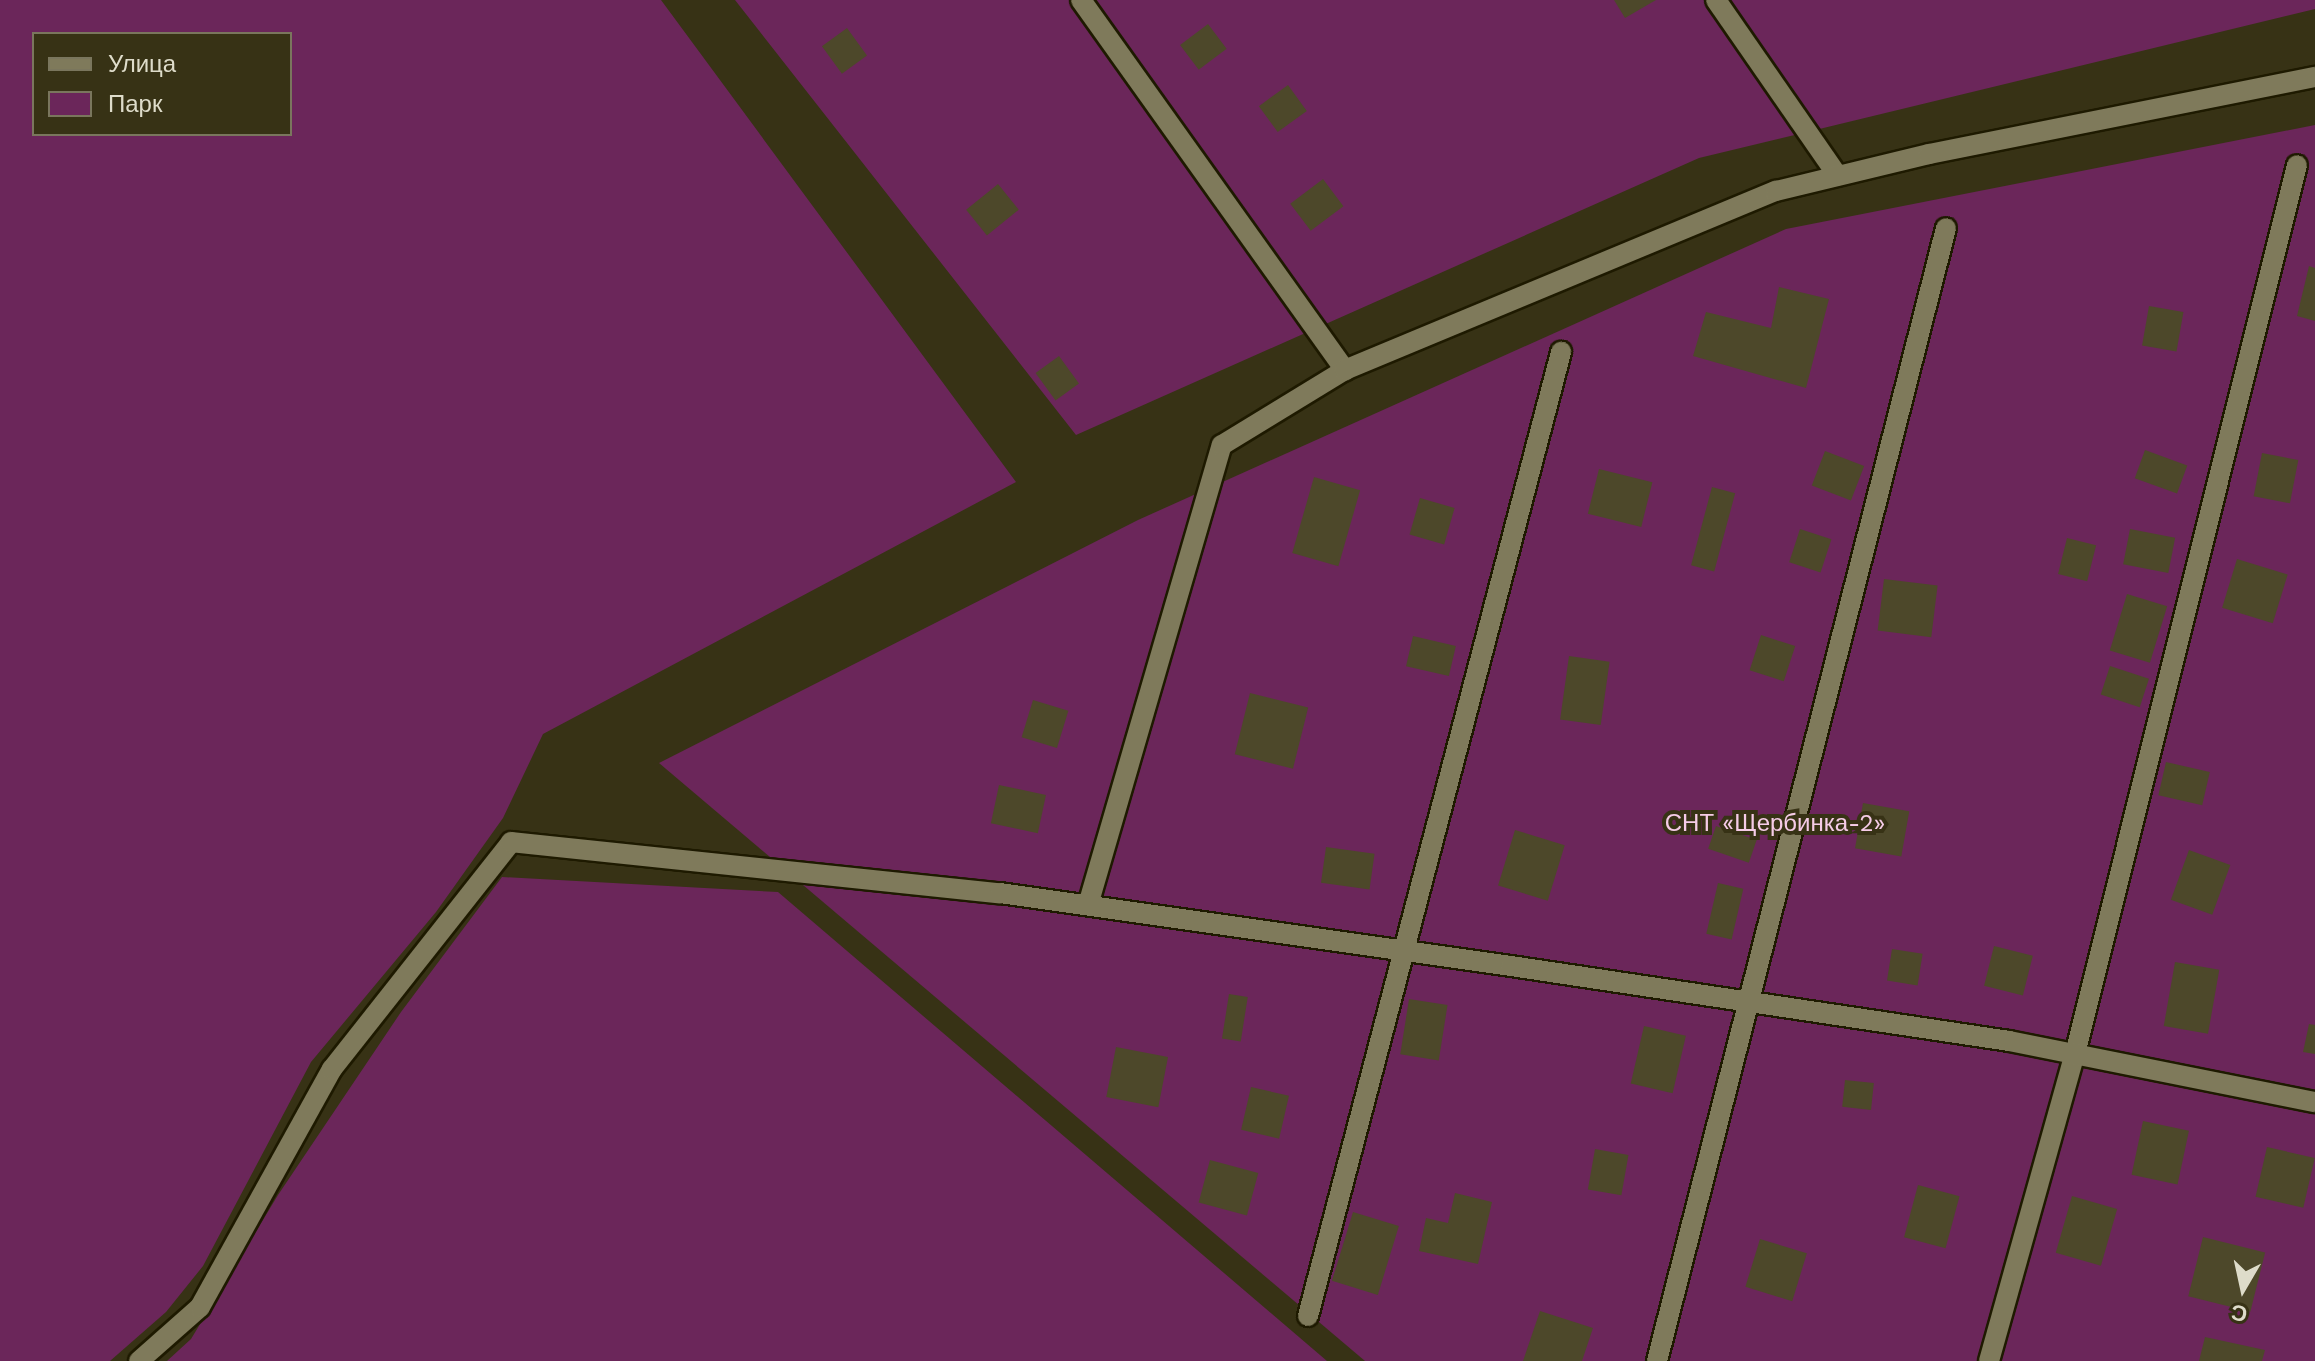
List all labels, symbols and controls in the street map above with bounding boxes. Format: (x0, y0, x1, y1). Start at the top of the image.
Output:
legend (32, 32, 292, 136)
text: Улица (108, 50, 176, 78)
text: Парк (108, 90, 162, 118)
park label: СНТ «Щербинка-2» (1665, 810, 1885, 838)
north arrow (2203, 1249, 2283, 1329)
text: С (2229, 1300, 2249, 1327)

